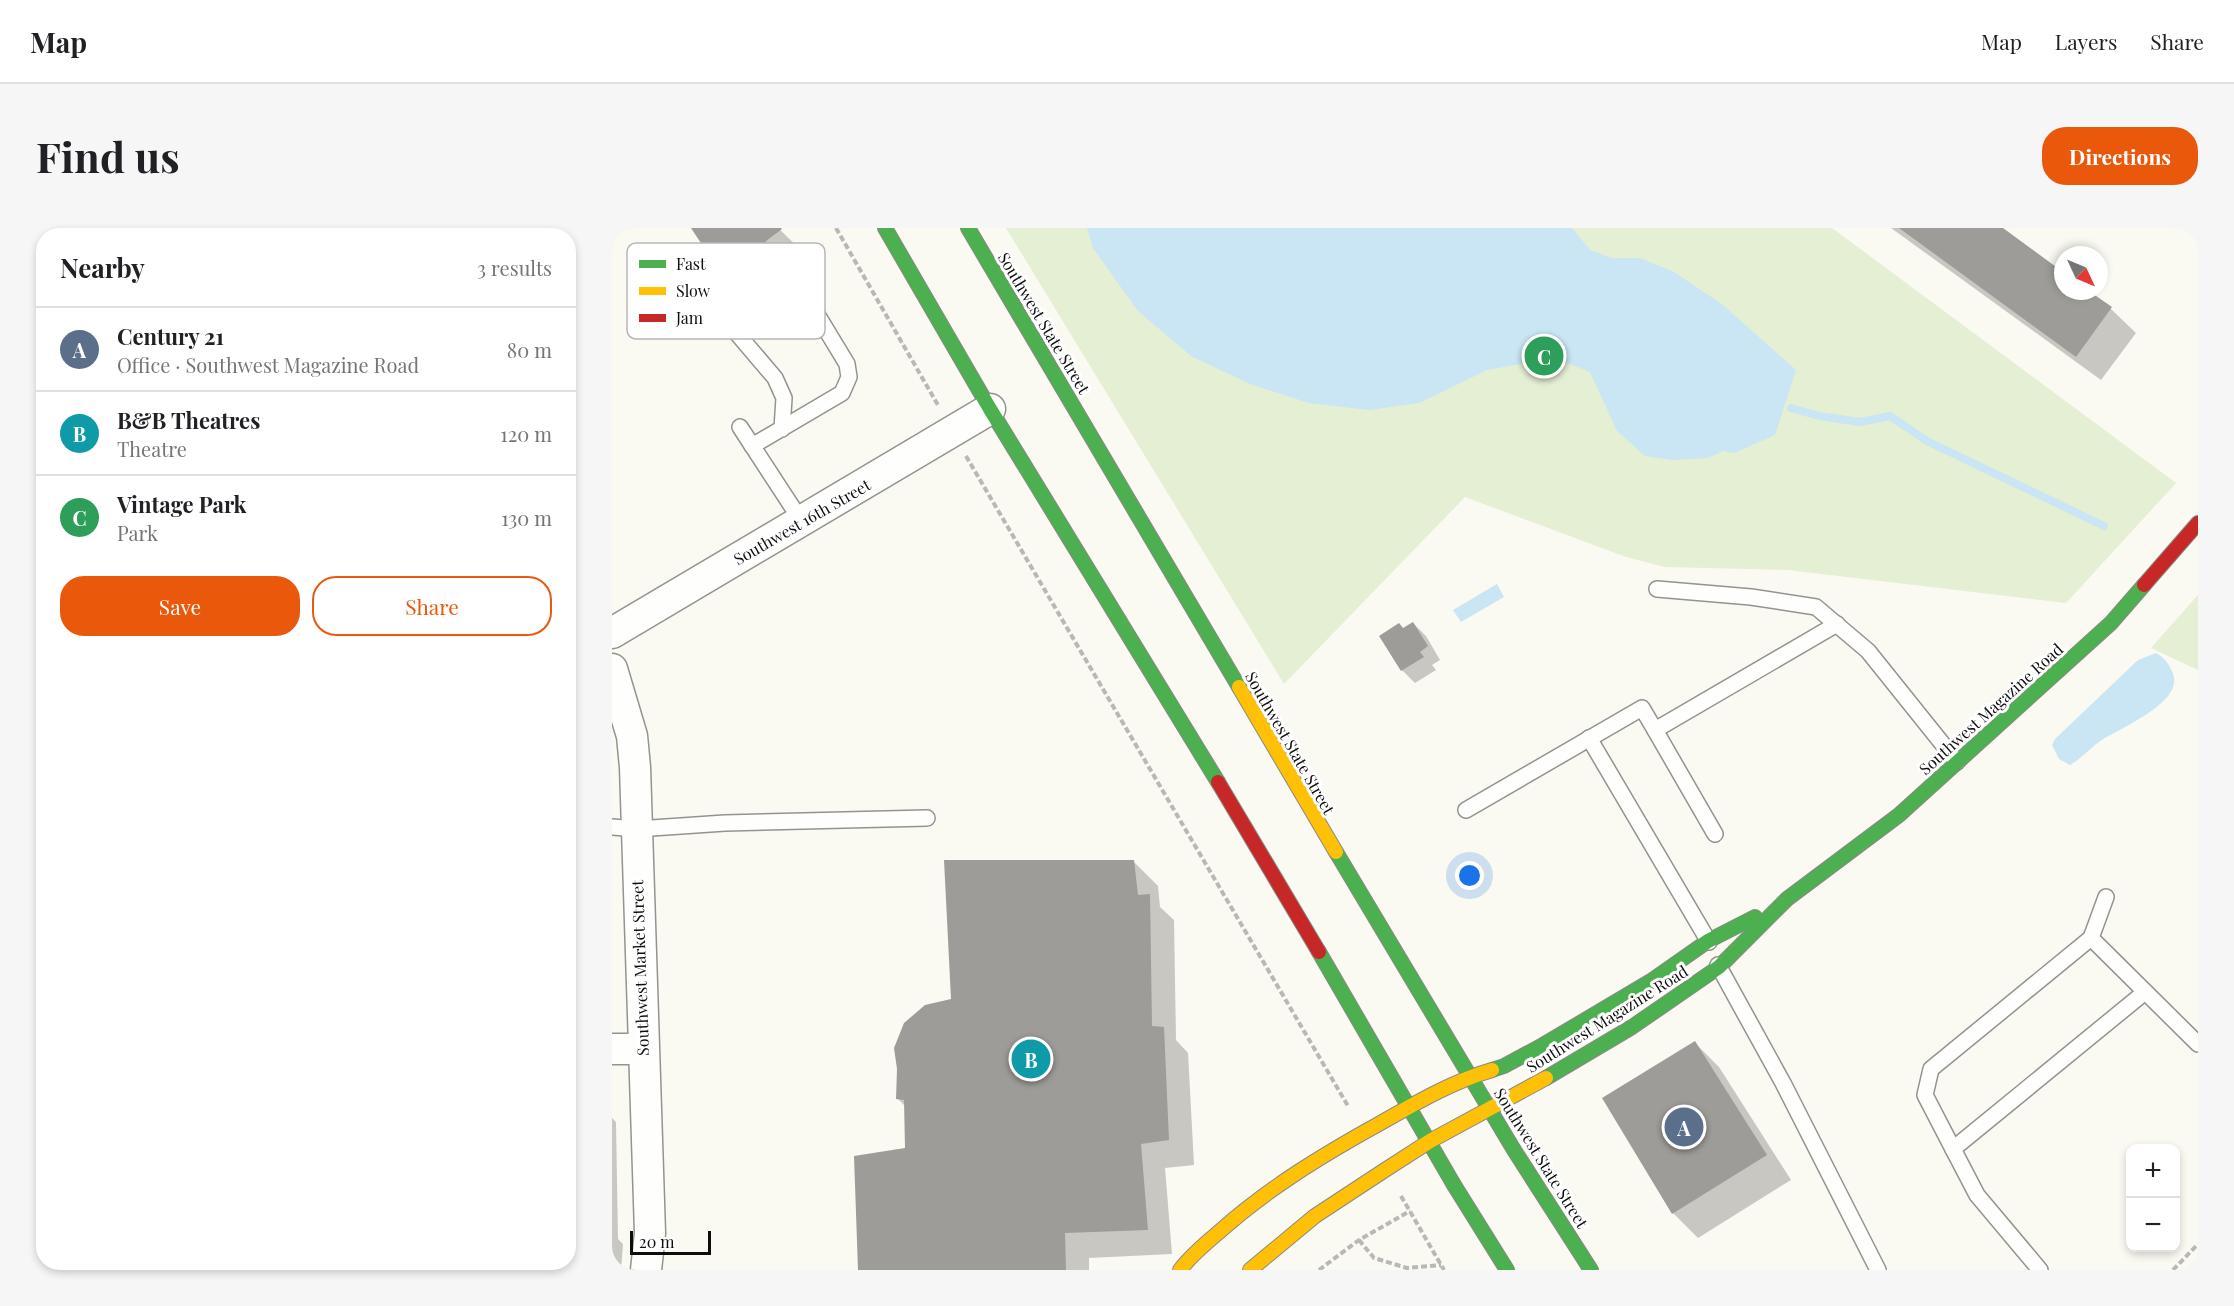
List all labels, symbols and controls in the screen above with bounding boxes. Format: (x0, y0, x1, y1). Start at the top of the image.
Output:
text: Map (30, 23, 87, 60)
text: Map (1981, 27, 2022, 55)
text: Layers (2055, 27, 2117, 55)
text: Share (2150, 27, 2204, 55)
button: Directions (2042, 127, 2198, 185)
text: Find us (36, 128, 180, 184)
legend (627, 243, 825, 339)
north arrow (2054, 246, 2108, 300)
street label: Southwest State Street (994, 248, 1095, 398)
text: Nearby (60, 250, 145, 285)
text: Fast (676, 253, 706, 274)
text: 3 results (477, 254, 552, 281)
text: Slow (676, 280, 711, 301)
text: Jam (675, 307, 703, 328)
text: Century 21 (117, 321, 224, 351)
pin: C (1524, 334, 1564, 378)
text: A (73, 336, 86, 363)
text: 80 m (507, 336, 552, 363)
text: Office · Southwest Magazine Road (117, 351, 419, 378)
text: B&B Theatres (117, 405, 260, 435)
text: B (73, 420, 86, 447)
text: 120 m (500, 420, 552, 447)
text: Theatre (117, 435, 187, 462)
street label: Southwest 16th Street (730, 474, 874, 569)
text: Vintage Park (117, 489, 246, 519)
text: C (72, 504, 87, 531)
text: 130 m (501, 504, 552, 531)
text: Park (117, 519, 158, 546)
button: Save (60, 576, 300, 636)
button: Share (312, 576, 552, 636)
street label: Southwest Magazine Road (1914, 638, 2067, 779)
street label: Southwest State Street (1241, 668, 1340, 818)
your location (1455, 861, 1484, 890)
street label: Southwest Market Street (626, 879, 653, 1056)
street label: Southwest Magazine Road (1522, 960, 1692, 1077)
pin: B (1012, 1036, 1050, 1082)
street label: Southwest State Street (1490, 1084, 1593, 1232)
pin: A (1664, 1104, 1704, 1150)
map controls (2126, 1144, 2180, 1252)
button: + (2126, 1144, 2180, 1198)
button: − (2126, 1198, 2180, 1252)
scale bar (630, 1228, 711, 1256)
text: 20 m (639, 1231, 674, 1252)

